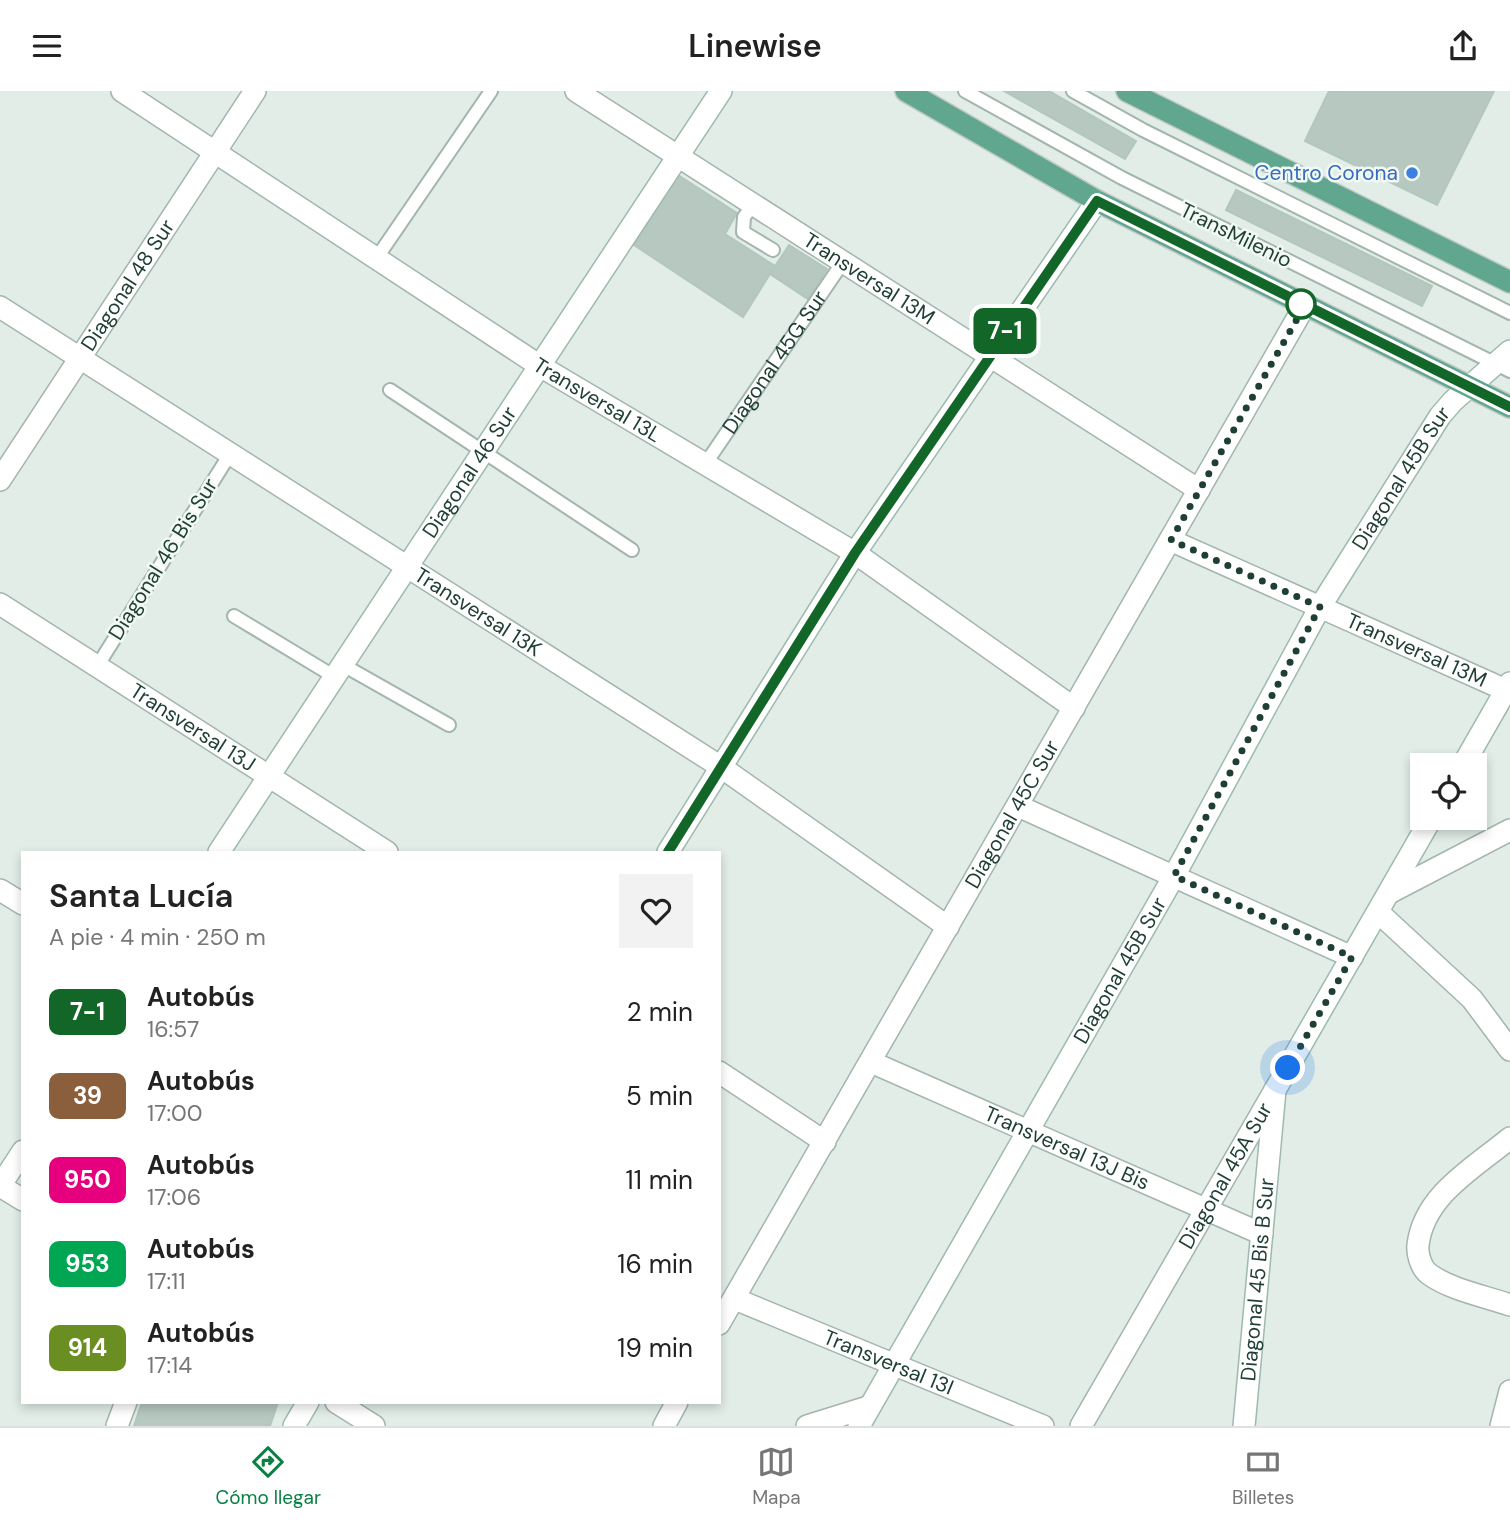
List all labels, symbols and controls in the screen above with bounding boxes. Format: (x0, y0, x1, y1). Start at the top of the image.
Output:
text: Linewise (688, 25, 822, 67)
icon: menu (28, 27, 66, 65)
icon: share (1444, 27, 1482, 65)
place label: Centro Corona (1255, 159, 1398, 187)
marker: Centro Corona (1404, 165, 1420, 181)
street label: TransMilenio (1175, 196, 1297, 274)
street label: Diagonal 48 Sur (74, 214, 181, 356)
street label: Transversal 13M (798, 226, 940, 331)
street label: Diagonal 45G Sur (716, 285, 834, 439)
unlabelled marker (1286, 289, 1316, 319)
line badge: 7-1 (965, 308, 1045, 354)
text: 7-1 (987, 315, 1023, 346)
street label: Transversal 13L (528, 351, 667, 449)
street label: Diagonal 45B Sur (1345, 400, 1456, 555)
street label: Diagonal 46 Sur (416, 401, 523, 543)
street label: Diagonal 46 Bis Sur (102, 473, 224, 645)
street label: Transversal 13K (409, 561, 547, 663)
street label: Transversal 13M (1342, 607, 1491, 694)
street label: Transversal 13J (125, 677, 261, 778)
street label: Diagonal 45C Sur (958, 735, 1066, 894)
map controls (1410, 753, 1487, 830)
button: locate (1410, 753, 1487, 830)
text: Santa Lucía (49, 874, 234, 917)
button: heart (619, 874, 693, 948)
street label: Diagonal 45B Sur (1067, 892, 1173, 1049)
text: A pie · 4 min · 250 m (49, 922, 266, 952)
text: Autobús (147, 980, 255, 1014)
text: 2 min (627, 995, 693, 1029)
text: 7-1 (70, 996, 105, 1027)
text: 16:57 (147, 1014, 199, 1044)
your location (1270, 1050, 1305, 1085)
text: Autobús (147, 1064, 255, 1098)
text: 5 min (626, 1079, 693, 1113)
text: 39 (73, 1080, 102, 1111)
street label: Diagonal 45A Sur (1172, 1097, 1279, 1254)
text: 17:00 (147, 1098, 203, 1128)
street label: Transversal 13J Bis (980, 1100, 1154, 1197)
text: Autobús (147, 1148, 255, 1182)
text: 11 min (626, 1163, 693, 1197)
text: 950 (64, 1164, 111, 1195)
street label: Diagonal 45 Bis B Sur (1234, 1177, 1281, 1382)
text: 17:06 (147, 1182, 201, 1212)
text: Autobús (147, 1232, 255, 1266)
text: 16 min (617, 1247, 693, 1281)
text: 953 (65, 1248, 110, 1279)
text: 17:11 (147, 1266, 185, 1296)
text: Autobús (147, 1316, 255, 1350)
street label: Transversal 13I (819, 1323, 958, 1402)
text: 19 min (617, 1331, 693, 1365)
text: 914 (68, 1332, 107, 1363)
text: 17:14 (147, 1350, 192, 1380)
tab: Cómo llegar (216, 1443, 321, 1510)
tab: Mapa (752, 1443, 801, 1510)
tab: Billetes (1232, 1443, 1294, 1510)

